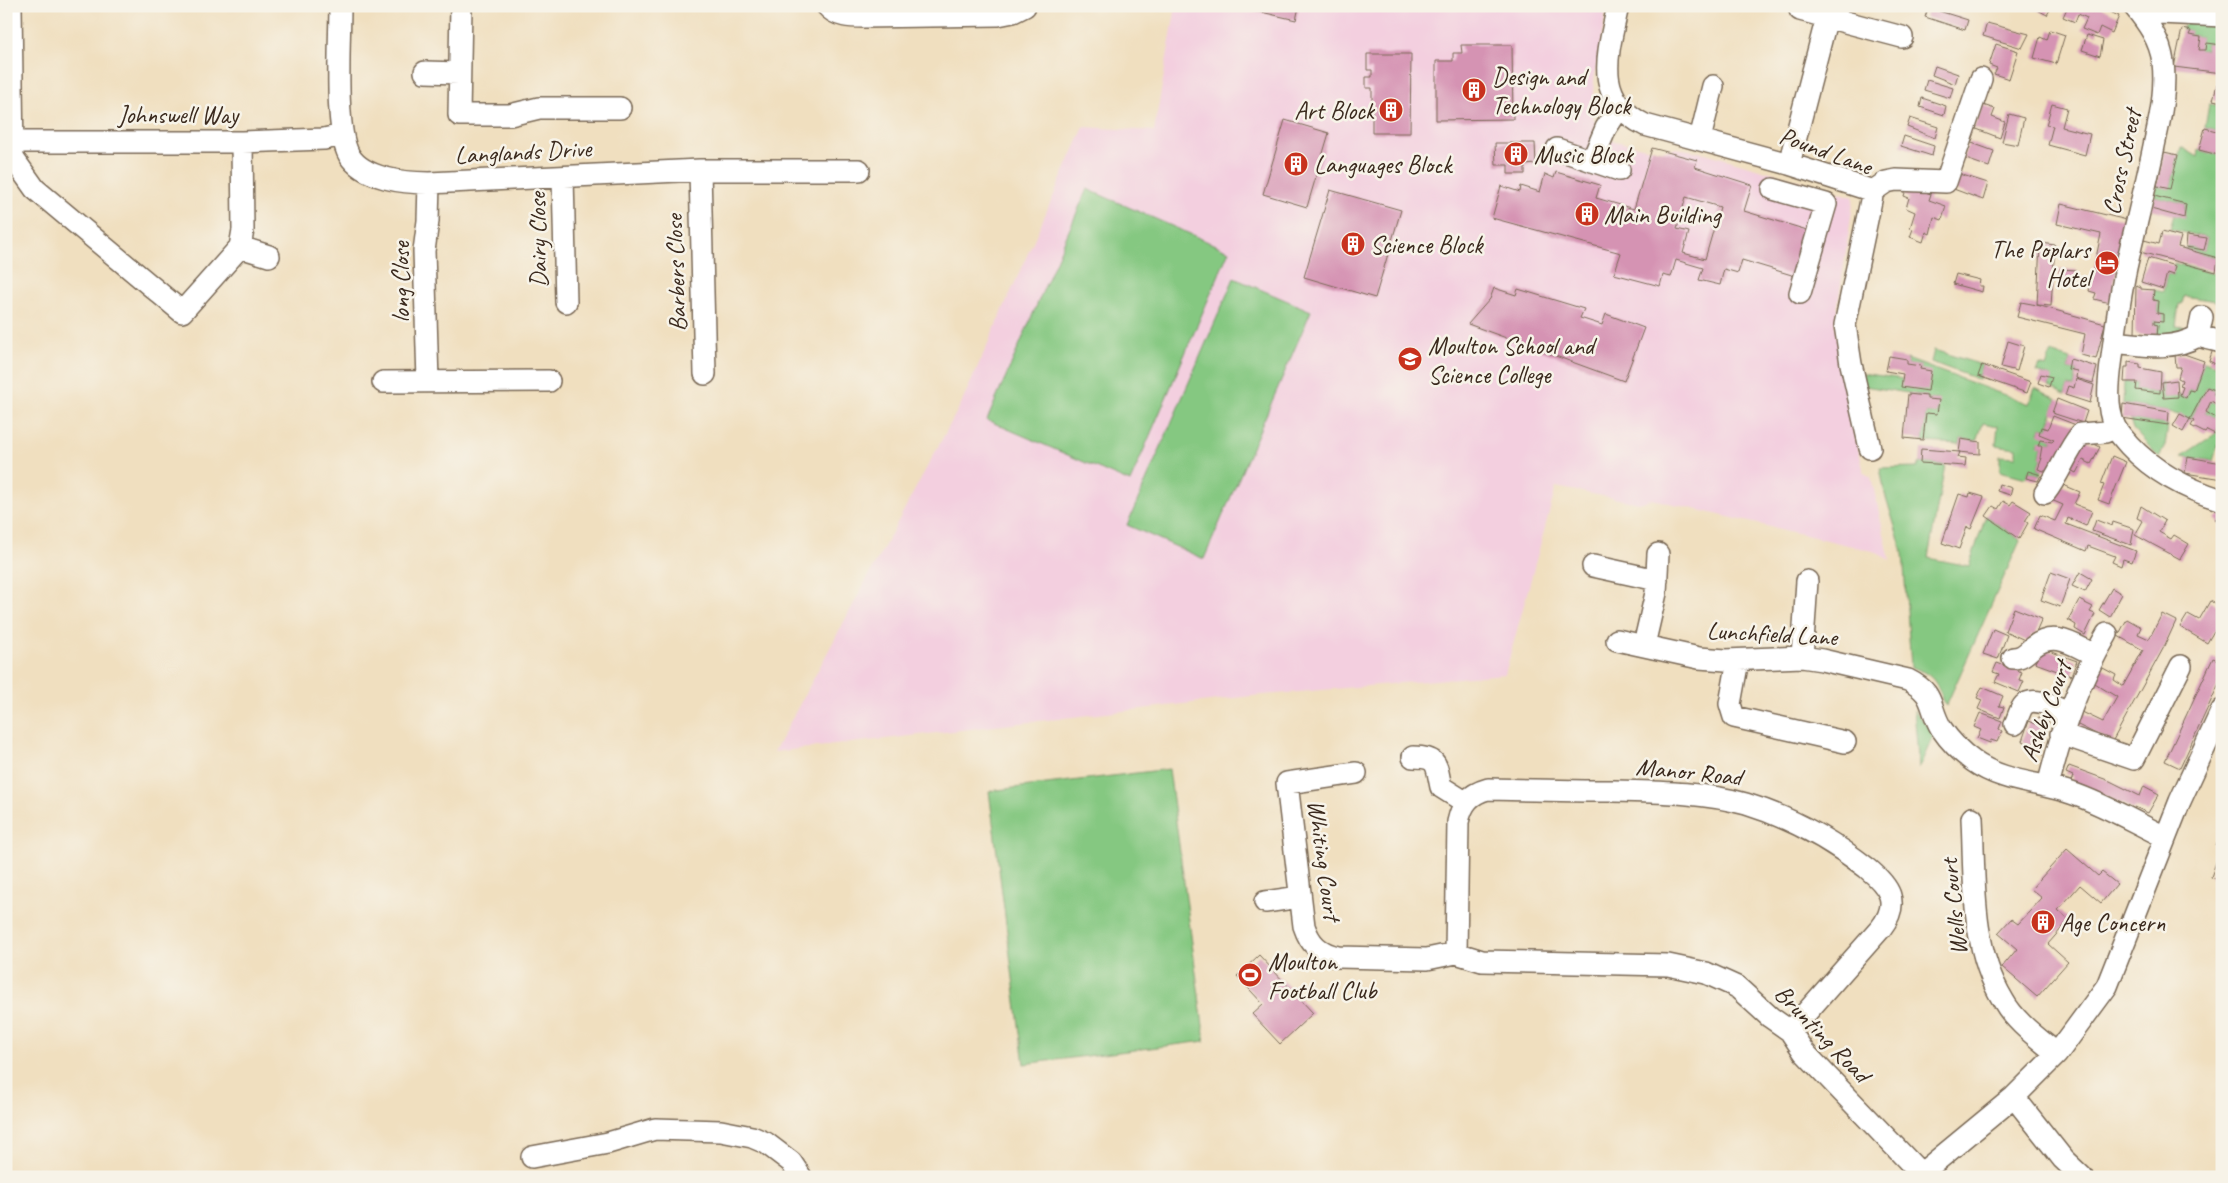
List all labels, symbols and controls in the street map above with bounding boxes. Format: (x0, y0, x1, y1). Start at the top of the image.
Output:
place label: Design and Technology Block (1492, 61, 1632, 122)
building icon: Design and Technology Block (1461, 77, 1487, 103)
place label: Art Block (1294, 95, 1376, 127)
building icon: Art Block (1378, 97, 1404, 123)
street label: Johnswell Way (117, 99, 240, 131)
street label: Cross Street (2095, 103, 2149, 218)
street label: Pound Lane (1775, 119, 1878, 183)
street label: Langlands Drive (454, 132, 594, 172)
place label: Music Block (1534, 139, 1635, 171)
building icon: Music Block (1503, 141, 1529, 167)
place label: Languages Block (1314, 149, 1453, 181)
building icon: Languages Block (1283, 151, 1309, 177)
street label: Dairy Close (521, 190, 555, 288)
place label: Main Building (1604, 199, 1723, 231)
building icon: Main Building (1574, 201, 1600, 227)
street label: Barbers Close (658, 212, 694, 332)
place label: Science Block (1370, 229, 1484, 261)
building icon: Science Block (1340, 231, 1366, 257)
place label: The Poplars Hotel (1991, 234, 2095, 295)
street label: long Close (385, 240, 417, 322)
hotel icon: The Poplars Hotel (2094, 250, 2120, 276)
place label: Moulton School and Science College (1428, 330, 1598, 391)
school or university icon: Moulton School and Science College (1397, 346, 1423, 372)
street label: Lunchfield Lane (1706, 615, 1840, 653)
street label: Ashby Court (2013, 653, 2080, 766)
street label: Manor Road (1634, 751, 1746, 794)
street label: Whiting Court (1300, 798, 1349, 926)
street label: Wells Court (1933, 854, 1975, 957)
place label: Age Concern (2060, 907, 2166, 939)
building icon: Age Concern (2030, 909, 2056, 935)
place label: Moulton Football Club (1268, 946, 1378, 1007)
sports icon: Moulton Football Club (1237, 962, 1263, 988)
street label: Brunting Road (1768, 978, 1879, 1092)

